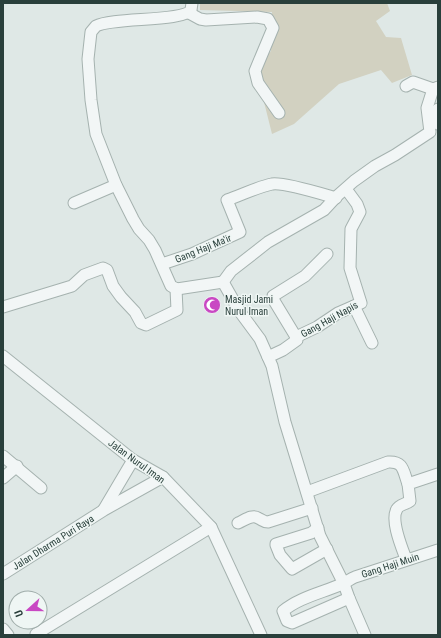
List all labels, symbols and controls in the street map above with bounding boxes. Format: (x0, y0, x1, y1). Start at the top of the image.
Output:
street label: Gang Haji Ma'ir (173, 232, 233, 265)
place label: Masjid Jami Nurul Iman (225, 294, 273, 317)
mosque icon: Masjid Jami Nurul Iman (202, 295, 222, 315)
street label: Gang Haji Napis (299, 299, 360, 340)
street label: Jalan Nurul Iman (106, 437, 167, 486)
street label: Jalan Dharma Puri Raya (11, 513, 96, 572)
street label: Gang Haji Muin (360, 551, 421, 580)
north arrow (8, 590, 48, 630)
text: U (12, 608, 26, 619)

